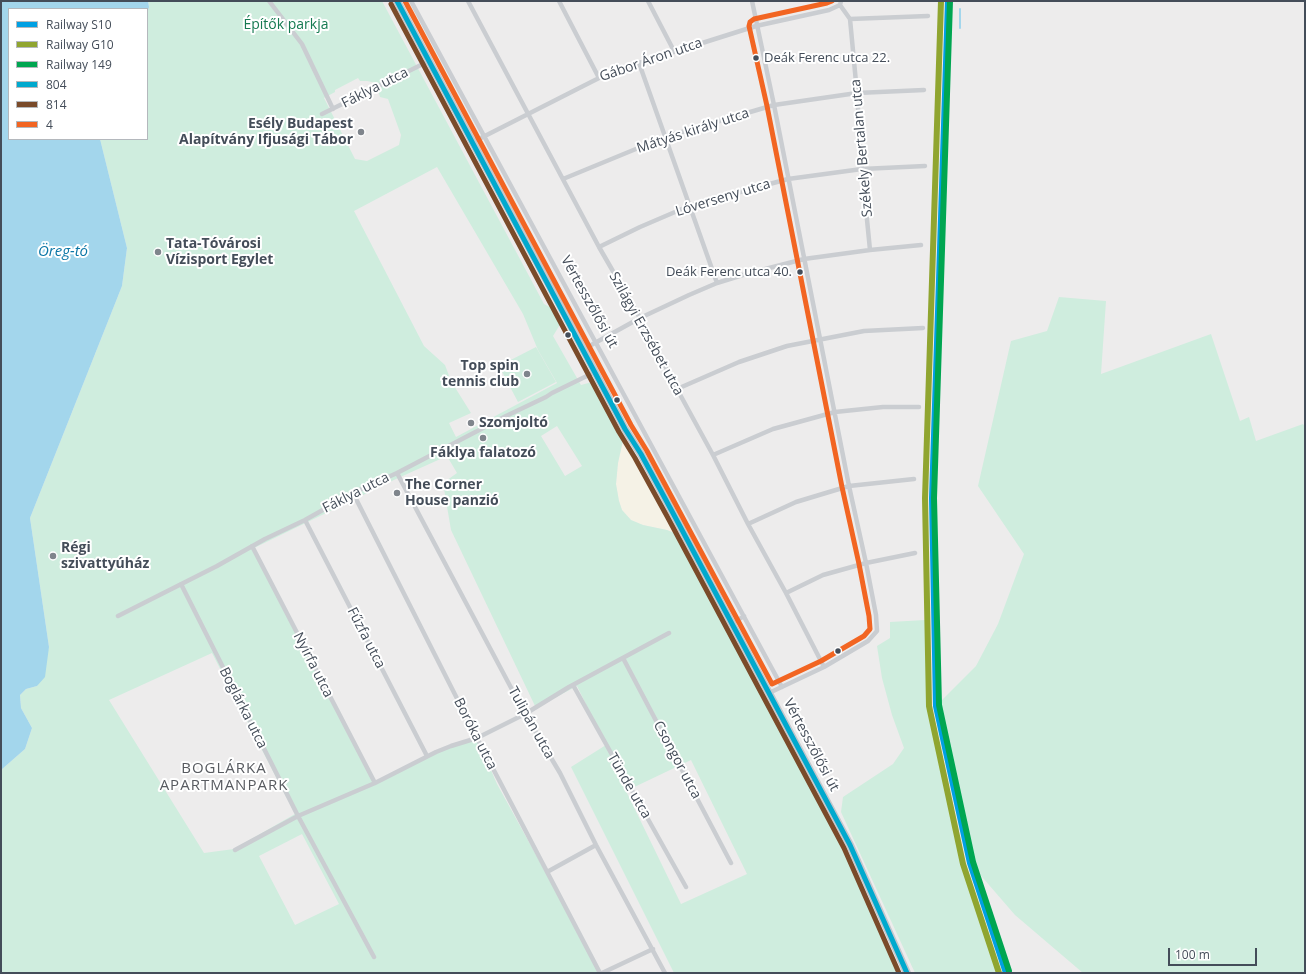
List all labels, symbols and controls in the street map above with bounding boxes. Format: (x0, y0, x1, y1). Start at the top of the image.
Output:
legend (8, 8, 148, 140)
text: Railway S10 (46, 16, 112, 33)
park label: Építők parkja (243, 17, 329, 33)
street label: Gábor Áron utca (597, 35, 705, 85)
text: Railway G10 (46, 36, 114, 53)
place label: Deák Ferenc utca 22. (764, 50, 890, 66)
marker: Deák Ferenc utca 22. (751, 53, 761, 63)
text: Railway 149 (46, 56, 112, 73)
street label: Fáklya utca (339, 64, 411, 112)
text: 804 (46, 76, 67, 93)
street label: Székely Bertalan utca (848, 78, 876, 218)
text: 814 (46, 96, 67, 113)
street label: Mátyás király utca (635, 105, 751, 157)
text: 4 (46, 116, 53, 133)
place label: Esély Budapest Alapítvány Ifjusági Tábor (179, 116, 353, 148)
marker: Esély Budapest Alapítvány Ifjusági Tábor (356, 127, 366, 137)
street label: Lóverseny utca (674, 176, 772, 220)
place label: Tata-Tóvárosi Vízisport Egylet (166, 236, 273, 268)
water label: Öreg-tó (38, 243, 88, 261)
marker: Tata-Tóvárosi Vízisport Egylet (153, 247, 163, 257)
street label: Vértesszőlősi út (557, 253, 621, 351)
place label: Deák Ferenc utca 40. (666, 264, 792, 280)
marker: Deák Ferenc utca 40. (795, 267, 805, 277)
street label: Szilágyi Erzsébet utca (605, 269, 687, 399)
unlabelled marker (563, 330, 573, 340)
place label: Top spin tennis club (442, 358, 519, 390)
marker: Top spin tennis club (522, 369, 532, 379)
unlabelled marker (612, 395, 622, 405)
place label: Szomjoltó (479, 415, 548, 431)
marker: Szomjoltó (466, 418, 476, 428)
marker: Fáklya falatozó (478, 433, 488, 443)
place label: Fáklya falatozó (430, 445, 536, 461)
street label: Fáklya utca (320, 469, 392, 517)
place label: The Corner House panzió (405, 477, 499, 510)
marker: The Corner House panzió (392, 488, 402, 498)
place label: Régi szivattyúház (61, 540, 149, 572)
marker: Régi szivattyúház (48, 551, 58, 561)
street label: Fűzfa utca (343, 605, 389, 671)
street label: Nyírfa utca (289, 630, 337, 700)
unlabelled marker (833, 646, 843, 656)
street label: Boglárka utca (215, 665, 271, 751)
street label: Tulipán utca (504, 684, 558, 762)
street label: Boróka utca (450, 695, 500, 773)
street label: Vértesszőlősi út (780, 696, 842, 794)
street label: Csongor utca (649, 718, 705, 802)
street label: Tünde utca (603, 750, 655, 822)
district label: BOGLÁRKA APARTMANPARK (160, 760, 288, 795)
scale bar (1170, 940, 1259, 966)
text: 100 m (1175, 946, 1210, 963)

